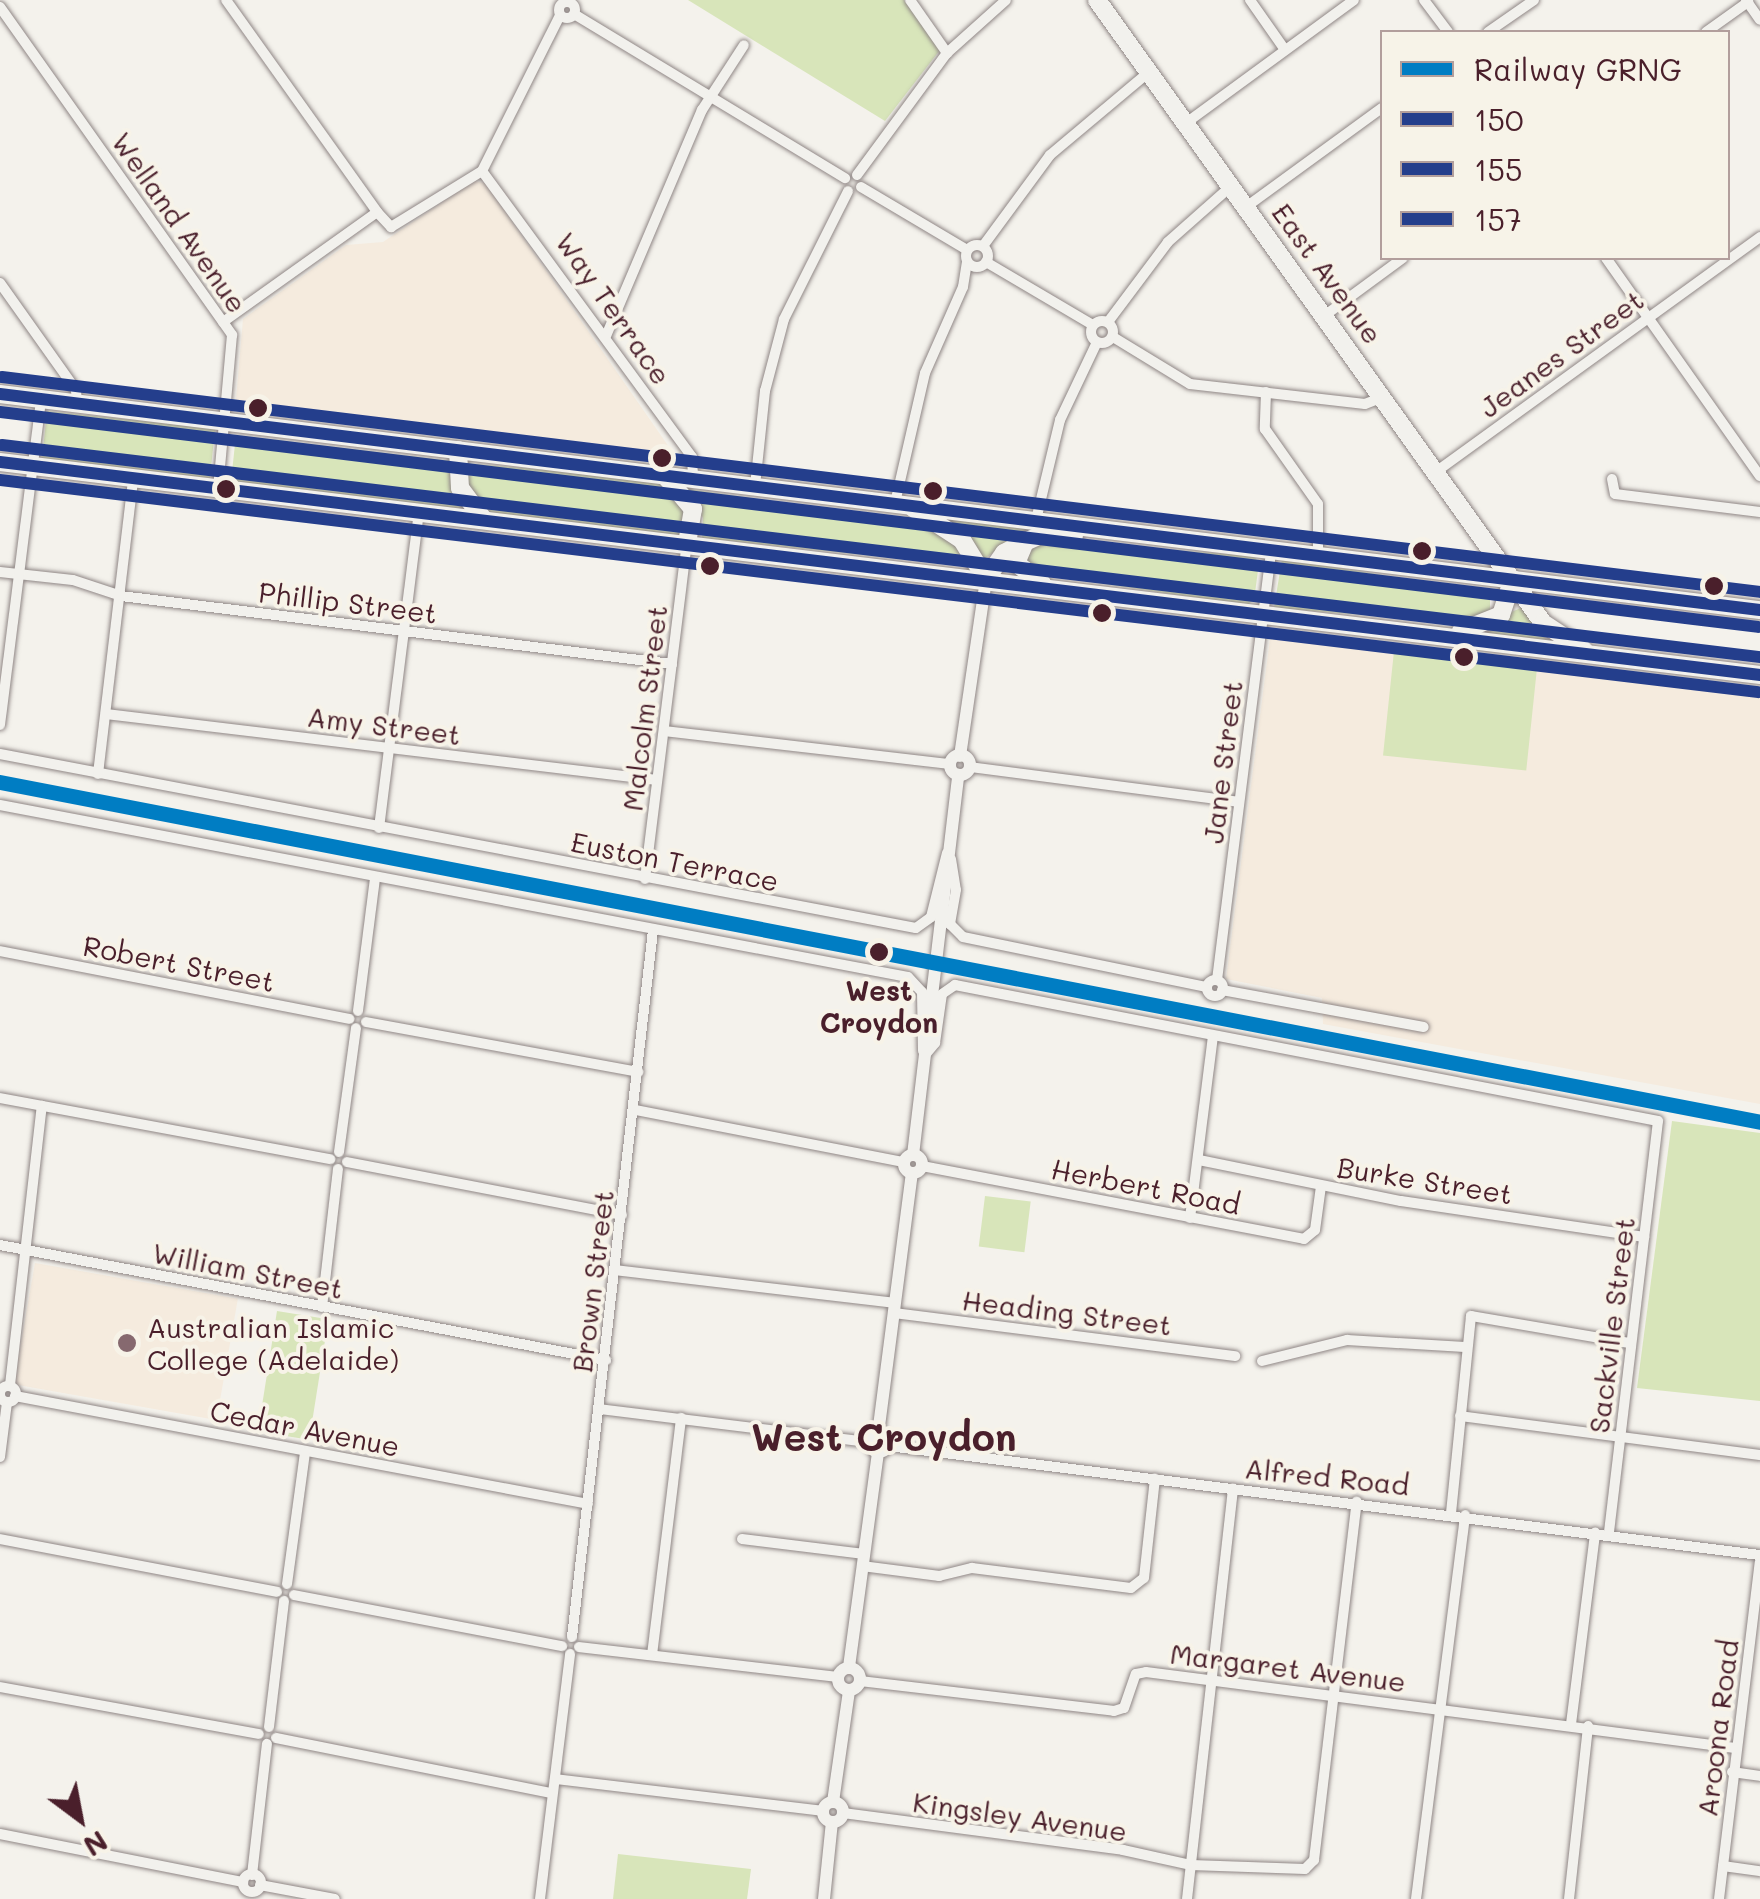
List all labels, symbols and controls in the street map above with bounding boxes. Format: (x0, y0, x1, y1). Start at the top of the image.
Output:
legend (1380, 30, 1730, 260)
text: Railway GRNG (1474, 49, 1682, 89)
text: 150 (1474, 99, 1523, 139)
street label: Welland Avenue (105, 125, 255, 319)
text: 155 (1474, 149, 1522, 189)
street label: East Avenue (1266, 196, 1390, 350)
text: 157 (1474, 199, 1522, 239)
street label: Way Terrace (549, 226, 679, 390)
street label: Jeanes Street (1472, 282, 1650, 424)
unlabelled marker (248, 398, 268, 418)
unlabelled marker (652, 448, 672, 468)
unlabelled marker (216, 479, 236, 499)
unlabelled marker (923, 481, 943, 501)
unlabelled marker (1412, 541, 1432, 561)
unlabelled marker (700, 556, 720, 576)
street label: Phillip Street (257, 574, 439, 630)
unlabelled marker (1704, 576, 1724, 596)
street label: Malcolm Street (615, 603, 673, 813)
unlabelled marker (1092, 603, 1112, 623)
unlabelled marker (1454, 647, 1474, 667)
street label: Jane Street (1195, 679, 1249, 845)
street label: Amy Street (305, 699, 463, 751)
street label: Euston Terrace (568, 824, 782, 898)
street label: Robert Street (80, 928, 278, 998)
marker: West Croydon (863, 936, 895, 968)
place label: West Croydon (820, 973, 938, 1039)
street label: Burke Street (1335, 1150, 1515, 1210)
street label: Herbert Road (1049, 1151, 1243, 1221)
street label: Brown Street (564, 1188, 620, 1374)
street label: Sackville Street (1581, 1215, 1641, 1435)
street label: William Street (150, 1235, 346, 1305)
street label: Heading Street (960, 1282, 1174, 1342)
place label: Australian Islamic College (Adelaide) (147, 1310, 399, 1376)
marker: Australian Islamic College (Adelaide) (116, 1332, 138, 1354)
street label: Cedar Avenue (207, 1393, 403, 1463)
district label: West Croydon (751, 1414, 1017, 1460)
street label: Alfred Road (1243, 1451, 1411, 1501)
street label: Margaret Avenue (1168, 1636, 1408, 1698)
street label: Aroona Road (1689, 1637, 1745, 1819)
north arrow (30, 1769, 130, 1869)
street label: Kingsley Avenue (911, 1784, 1129, 1848)
text: N (77, 1824, 114, 1865)

